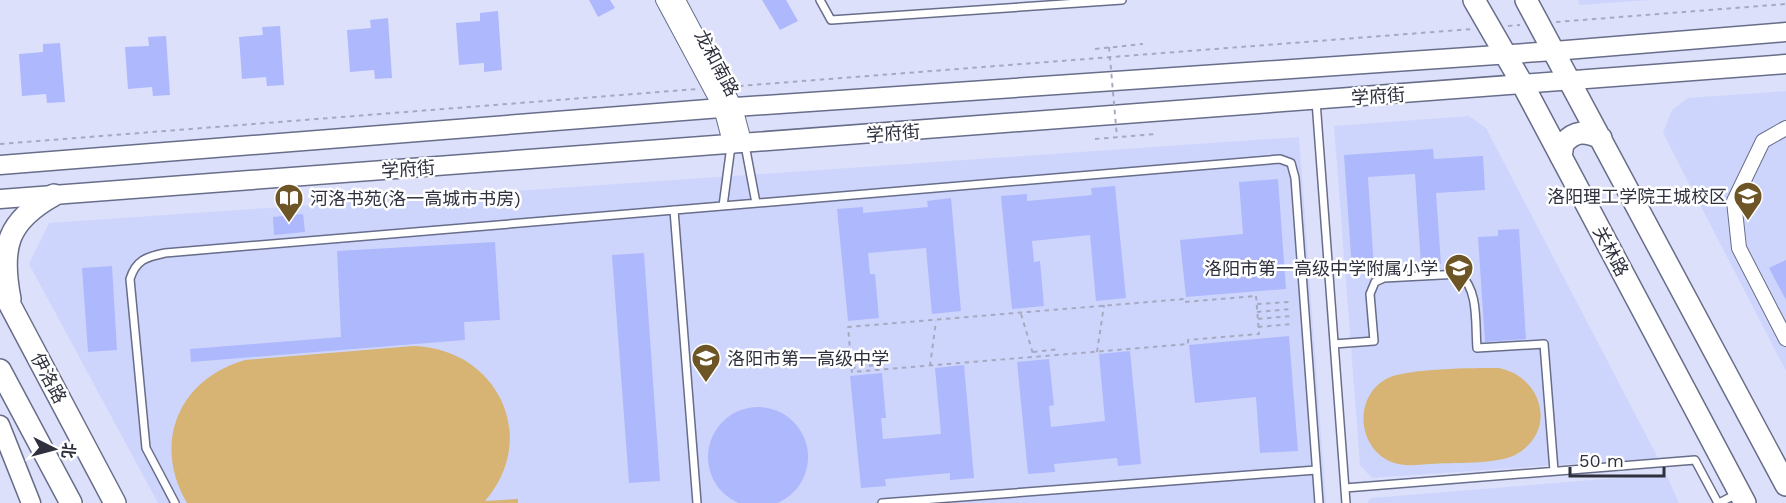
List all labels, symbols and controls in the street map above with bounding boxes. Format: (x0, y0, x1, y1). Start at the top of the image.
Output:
street label: 龙和南路 (691, 26, 743, 100)
street label: 学府街 (1350, 84, 1406, 108)
street label: 学府街 (865, 121, 921, 145)
street label: 学府街 (380, 157, 436, 181)
school or university icon: 洛阳理工学院王城校区 (1732, 180, 1764, 222)
library icon: 河洛书苑(洛一高城市书房) (273, 182, 305, 224)
place label: 洛阳理工学院王城校区 (1547, 186, 1727, 207)
place label: 河洛书苑(洛一高城市书房) (310, 188, 521, 209)
street label: 关林路 (1589, 222, 1633, 280)
school or university icon: 洛阳市第一高级中学附属小学 (1443, 252, 1475, 294)
place label: 洛阳市第一高级中学附属小学 (1204, 258, 1438, 279)
school or university icon: 洛阳市第一高级中学 (690, 342, 722, 384)
place label: 洛阳市第一高级中学 (727, 348, 889, 369)
street label: 伊洛路 (27, 349, 71, 407)
north arrow (24, 419, 84, 479)
scale bar (1570, 440, 1664, 478)
text: 北 (58, 442, 79, 459)
text: 50 m (1579, 450, 1624, 471)

